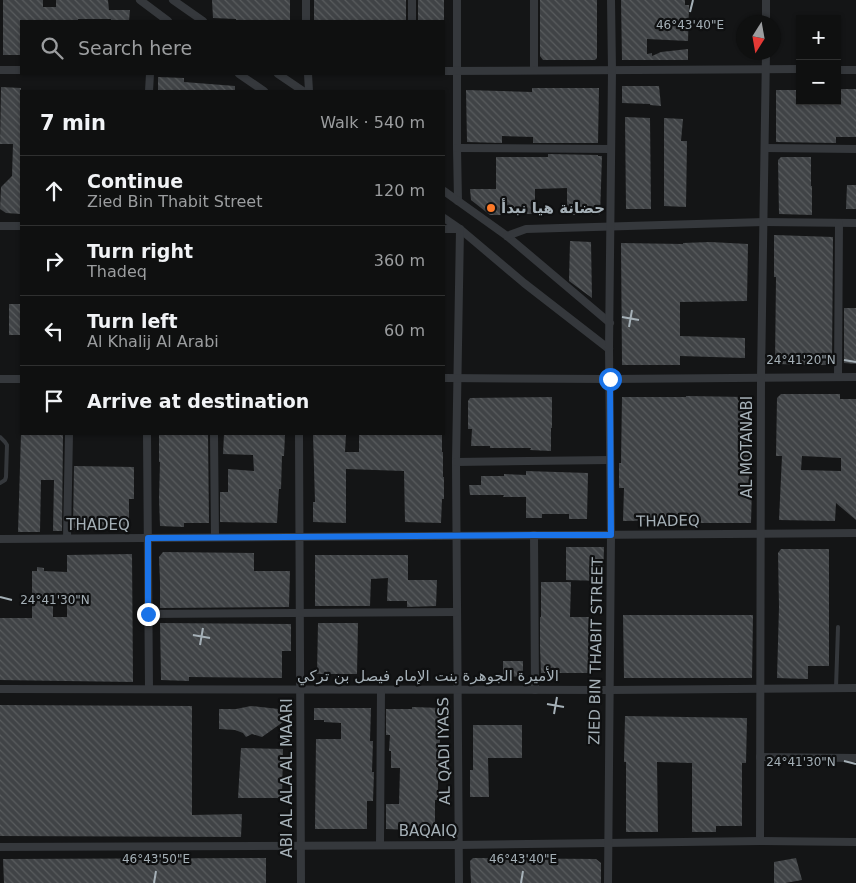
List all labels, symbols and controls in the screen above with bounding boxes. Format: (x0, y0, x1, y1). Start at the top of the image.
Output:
north arrow (736, 15, 781, 60)
map controls (796, 15, 841, 105)
button: + (796, 15, 841, 60)
text: 46°43'40"E (656, 18, 724, 32)
search box (20, 20, 445, 75)
icon: search (38, 34, 66, 62)
text: Search here (78, 37, 192, 59)
button: − (796, 60, 841, 105)
text: 7 min (40, 111, 106, 135)
text: Walk · 540 m (320, 113, 425, 132)
text: Continue (87, 170, 183, 192)
icon: ahead (40, 177, 68, 205)
text: 120 m (374, 181, 425, 200)
text: Zied Bin Thabit Street (87, 192, 262, 211)
place label: حضانة هيا نبدأ (501, 198, 605, 217)
marker: حضانة هيا نبدأ (485, 202, 497, 214)
text: Turn right (87, 240, 193, 262)
icon: right (40, 247, 68, 275)
text: 360 m (374, 251, 425, 270)
text: Thadeq (87, 262, 147, 281)
text: Turn left (87, 310, 178, 332)
icon: left (40, 317, 68, 345)
text: 60 m (384, 321, 425, 340)
text: Al Khalij Al Arabi (87, 332, 219, 351)
text: 24°41'20"N (766, 353, 836, 367)
route start (599, 368, 622, 391)
icon: arrive (40, 387, 68, 415)
text: Arrive at destination (87, 390, 309, 412)
street label: AL MOTANABI (738, 396, 756, 498)
street label: THADEQ (635, 511, 700, 531)
street label: THADEQ (65, 516, 130, 534)
street label: ZIED BIN THABIT STREET (585, 556, 607, 745)
text: 24°41'30"N (20, 593, 90, 607)
route end (137, 603, 160, 626)
street label: الأميرة الجوهرة بنت الإمام فيصل بن تركي (297, 666, 559, 686)
street label: AL QADI IYASS (434, 697, 454, 805)
street label: ABI AL ALA AL MAARI (278, 698, 296, 858)
text: 24°41'30"N (766, 755, 836, 769)
street label: BAQAIQ (399, 822, 457, 840)
text: 46°43'50"E (122, 852, 190, 866)
text: 46°43'40"E (489, 852, 557, 866)

